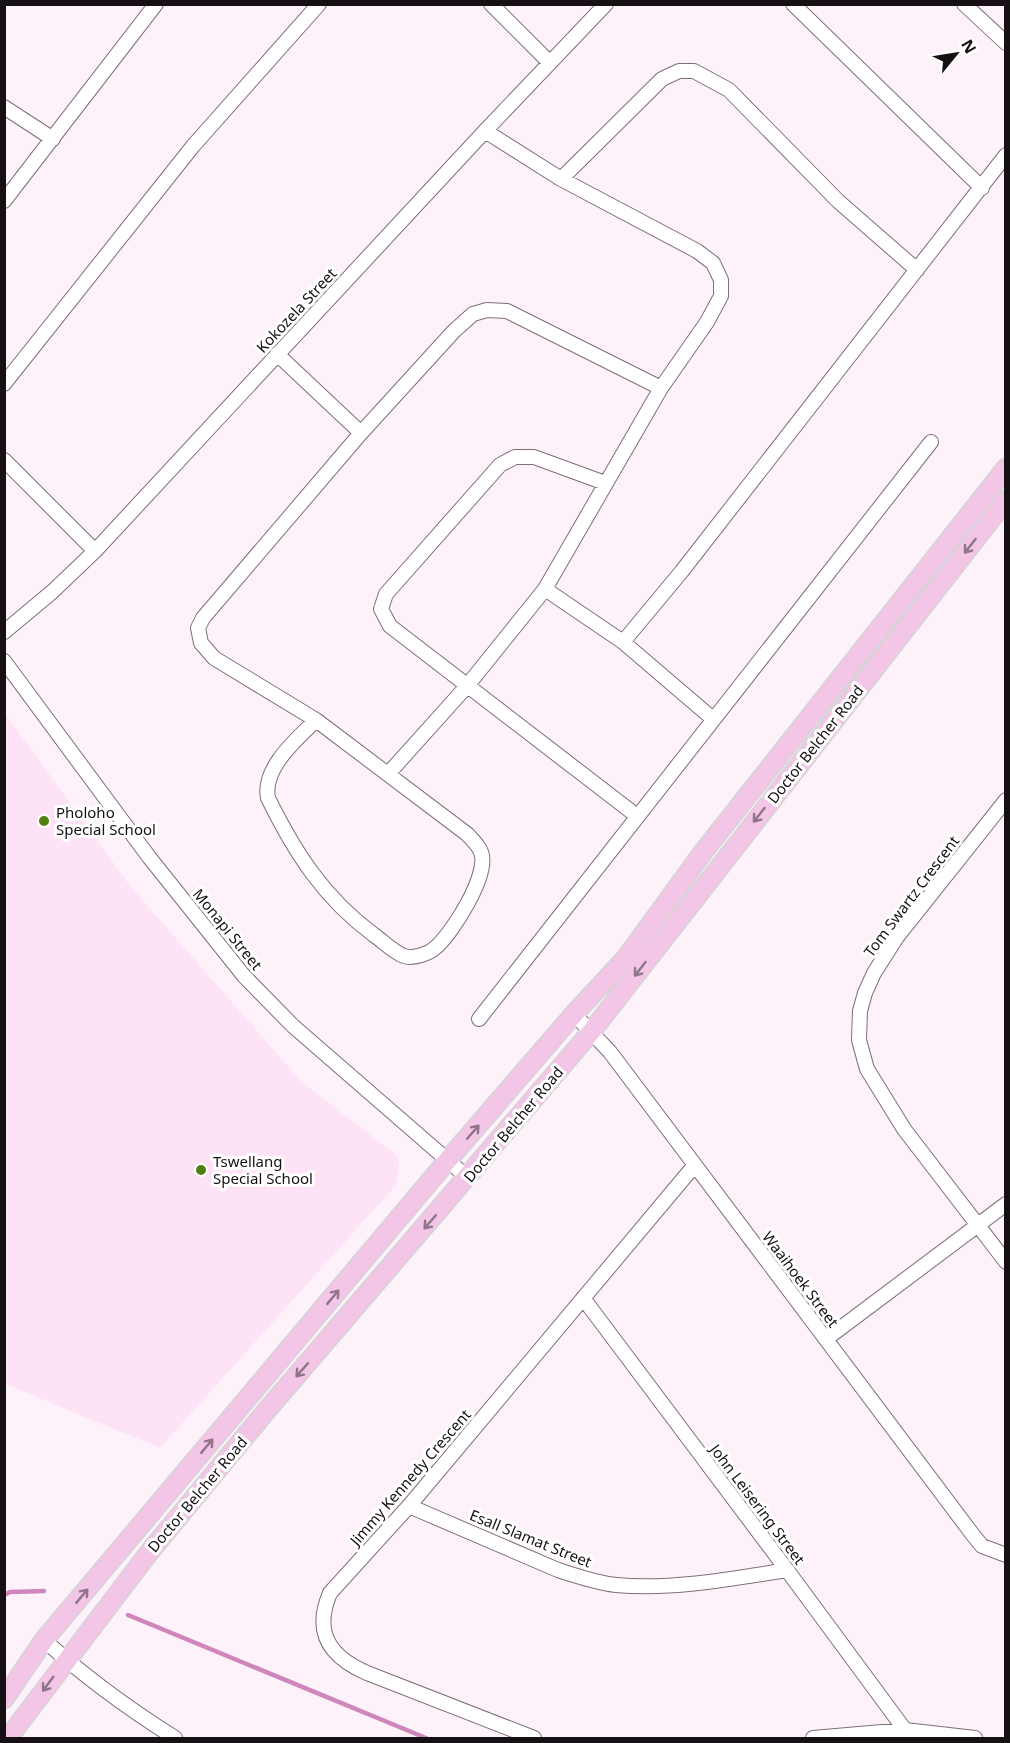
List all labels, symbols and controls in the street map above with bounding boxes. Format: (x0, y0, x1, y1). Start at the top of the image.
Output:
north arrow (926, 24, 986, 84)
text: N (956, 35, 982, 58)
street label: Kokozela Street (252, 263, 341, 357)
one-way arrow (963, 537, 976, 553)
street label: Doctor Belcher Road (762, 681, 868, 807)
place label: Pholoho Special School (56, 802, 156, 839)
one-way arrow (753, 807, 765, 823)
marker: Pholoho Special School (37, 814, 51, 828)
street label: Tom Swartz Crescent (859, 831, 963, 961)
street label: Monapi Street (189, 884, 267, 974)
one-way arrow (633, 961, 646, 977)
street label: Doctor Belcher Road (459, 1062, 567, 1186)
one-way arrow (466, 1124, 479, 1140)
place label: Tswellang Special School (213, 1151, 313, 1188)
marker: Tswellang Special School (194, 1163, 208, 1177)
one-way arrow (423, 1214, 437, 1229)
street label: Waaihoek Street (758, 1227, 844, 1331)
one-way arrow (326, 1290, 340, 1305)
one-way arrow (295, 1362, 309, 1377)
street label: Jimmy Kennedy Crescent (344, 1404, 475, 1551)
street label: Doctor Belcher Road (143, 1432, 251, 1556)
street label: John Leisering Street (705, 1438, 810, 1569)
one-way arrow (200, 1439, 214, 1454)
street label: Esall Slamat Street (467, 1504, 595, 1572)
one-way arrow (75, 1588, 88, 1604)
one-way arrow (41, 1676, 54, 1692)

